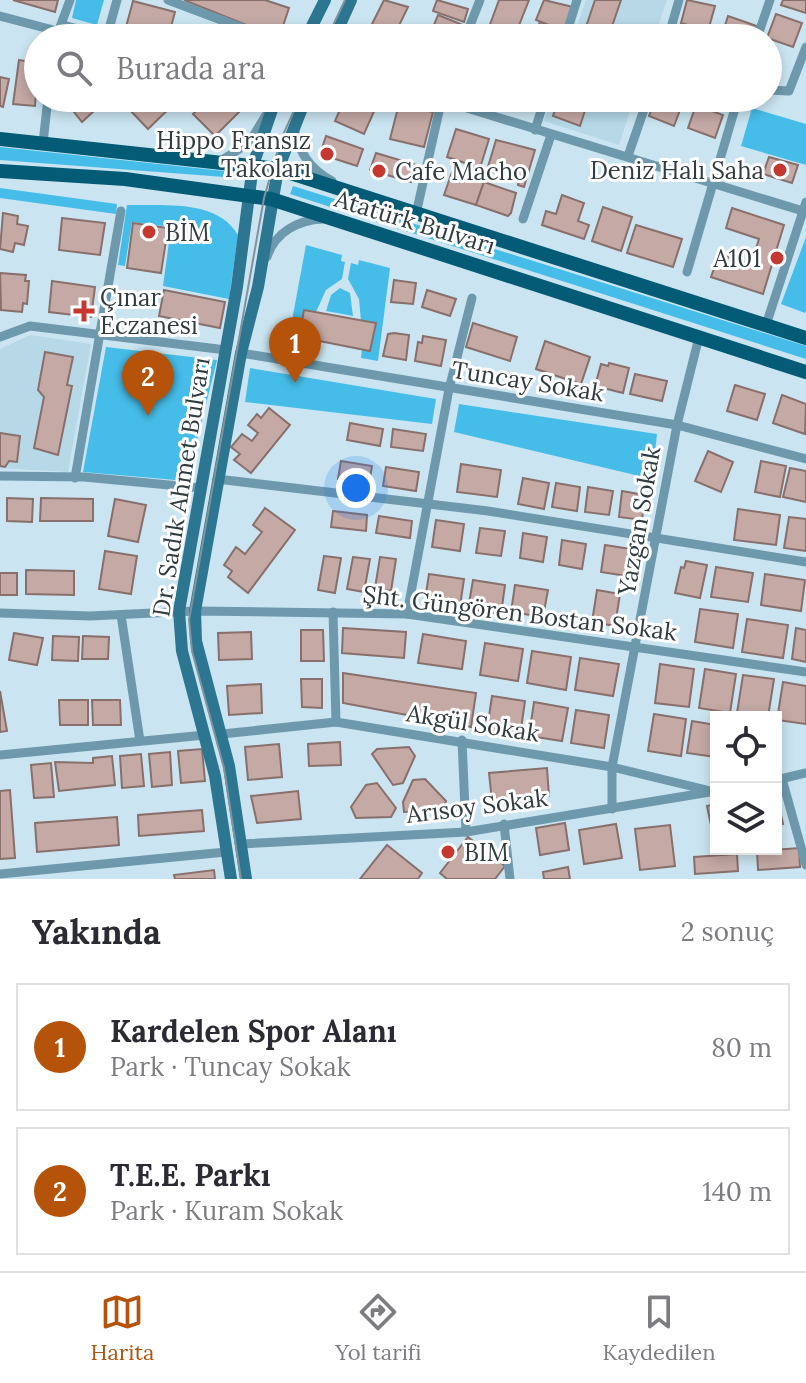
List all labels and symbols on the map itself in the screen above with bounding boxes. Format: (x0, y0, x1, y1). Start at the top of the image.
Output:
place label: Hippo Fransız Takoları (156, 125, 311, 184)
marker: Hippo Fransız Takoları (318, 145, 336, 163)
place label: Deniz Halı Saha (590, 155, 764, 186)
place label: Cafe Macho (395, 156, 527, 187)
marker: Deniz Halı Saha (771, 161, 789, 179)
marker: Cafe Macho (370, 162, 388, 180)
street label: Atatürk Bulvarı (330, 183, 499, 261)
place label: BİM (165, 217, 210, 248)
marker: BİM (140, 223, 158, 241)
place label: A101 (713, 243, 761, 274)
marker: A101 (768, 249, 786, 267)
place label: Çınar Eczanesi (100, 282, 198, 341)
marker: Çınar Eczanesi (75, 302, 93, 320)
pin: 1 (269, 317, 321, 383)
pin: 2 (122, 350, 174, 416)
street label: Tuncay Sokak (450, 354, 606, 408)
street label: Dr. Sadık Ahmet Bulvarı (145, 355, 217, 619)
street label: Yazgan Sokak (610, 444, 667, 599)
your location (336, 468, 376, 508)
street label: Şht. Güngören Bostan Sokak (361, 578, 679, 648)
street label: Akgül Sokak (403, 697, 542, 749)
street label: Arısoy Sokak (404, 782, 549, 830)
place label: BIM (464, 837, 509, 868)
marker: BIM (439, 843, 457, 861)

